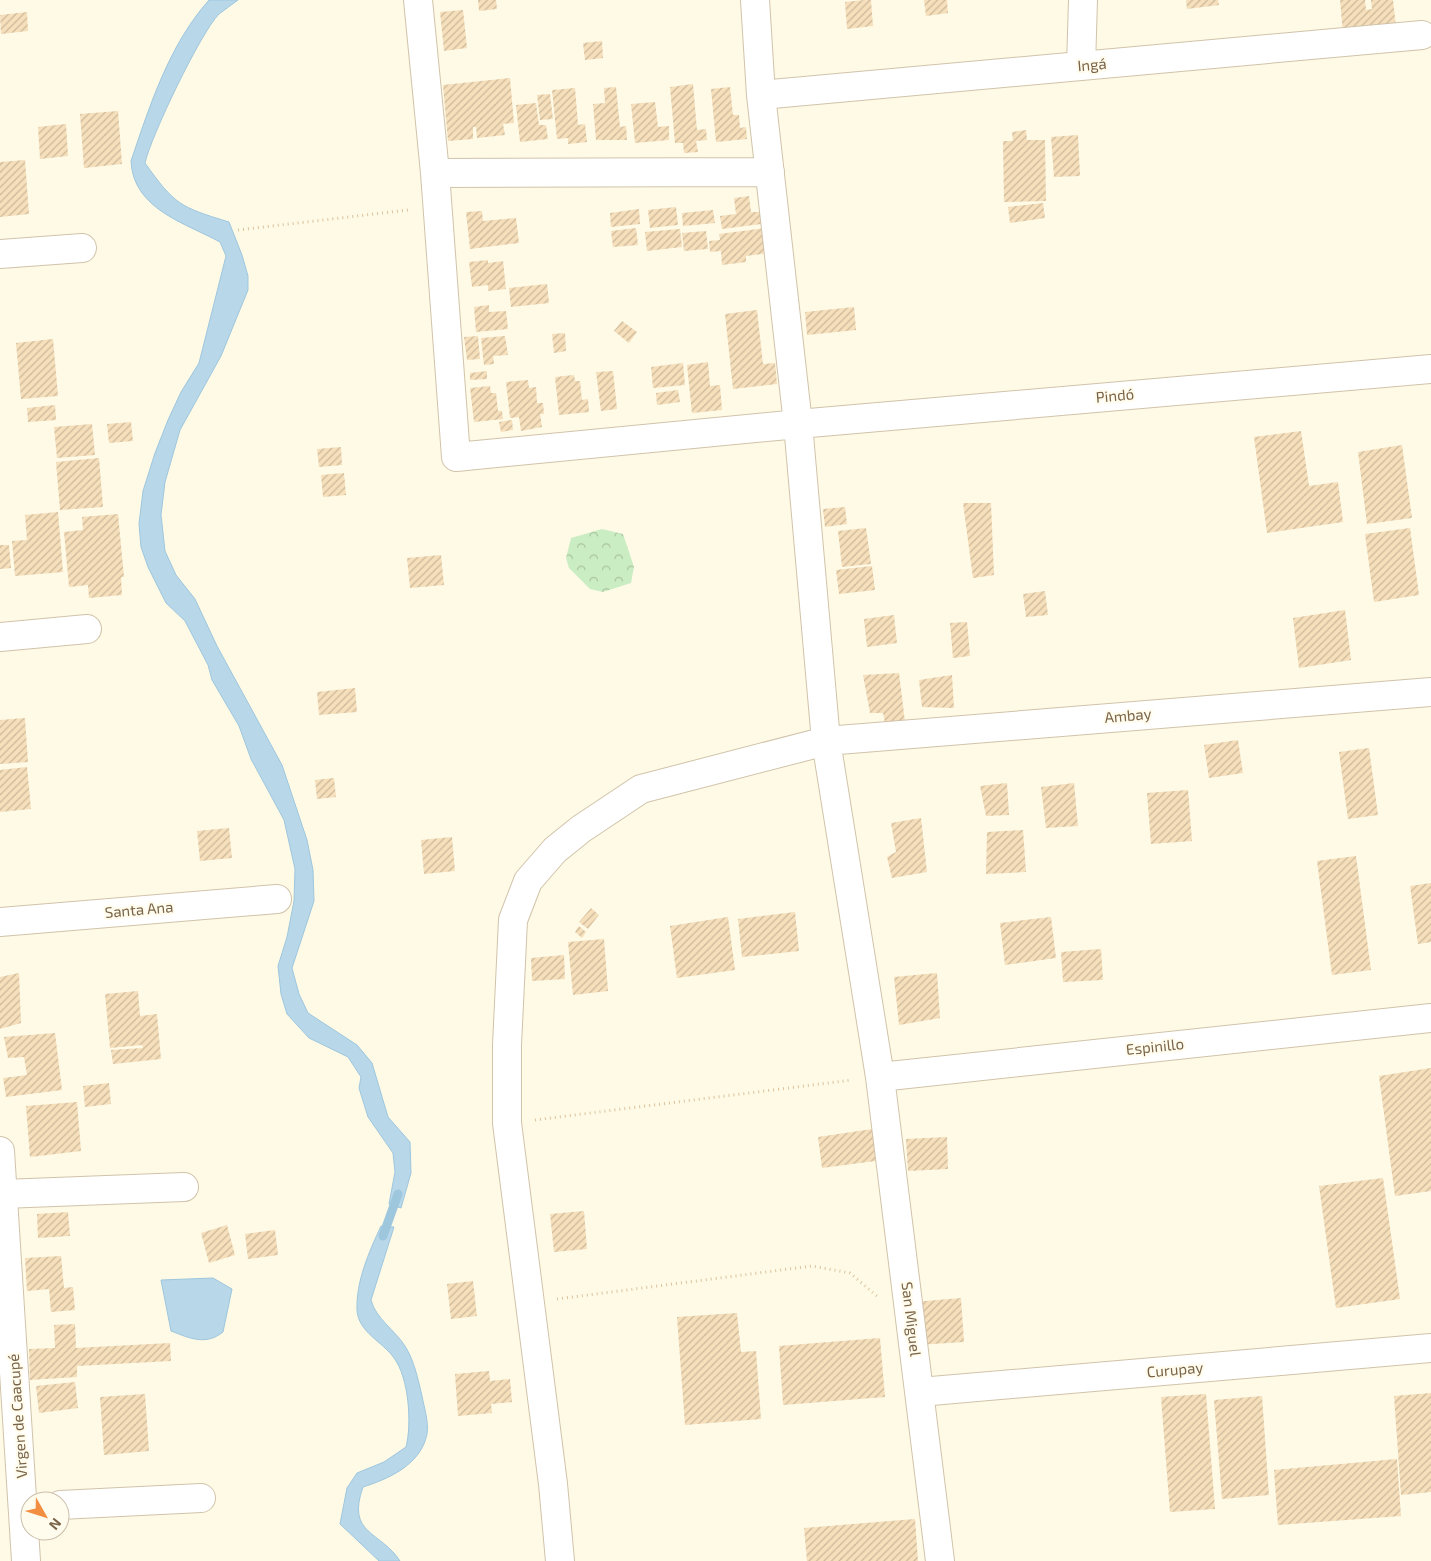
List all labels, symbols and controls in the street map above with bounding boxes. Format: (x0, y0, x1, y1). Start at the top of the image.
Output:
street label: Ingá (1077, 54, 1107, 74)
street label: Pindó (1095, 384, 1135, 406)
street label: Ambay (1104, 704, 1152, 726)
street label: Santa Ana (104, 897, 174, 921)
street label: Espinillo (1125, 1034, 1185, 1058)
street label: San Miguel (898, 1281, 926, 1358)
street label: Virgen de Caacupé (4, 1353, 30, 1479)
street label: Curupay (1146, 1358, 1204, 1380)
north arrow (20, 1491, 70, 1541)
text: N (46, 1515, 65, 1534)

